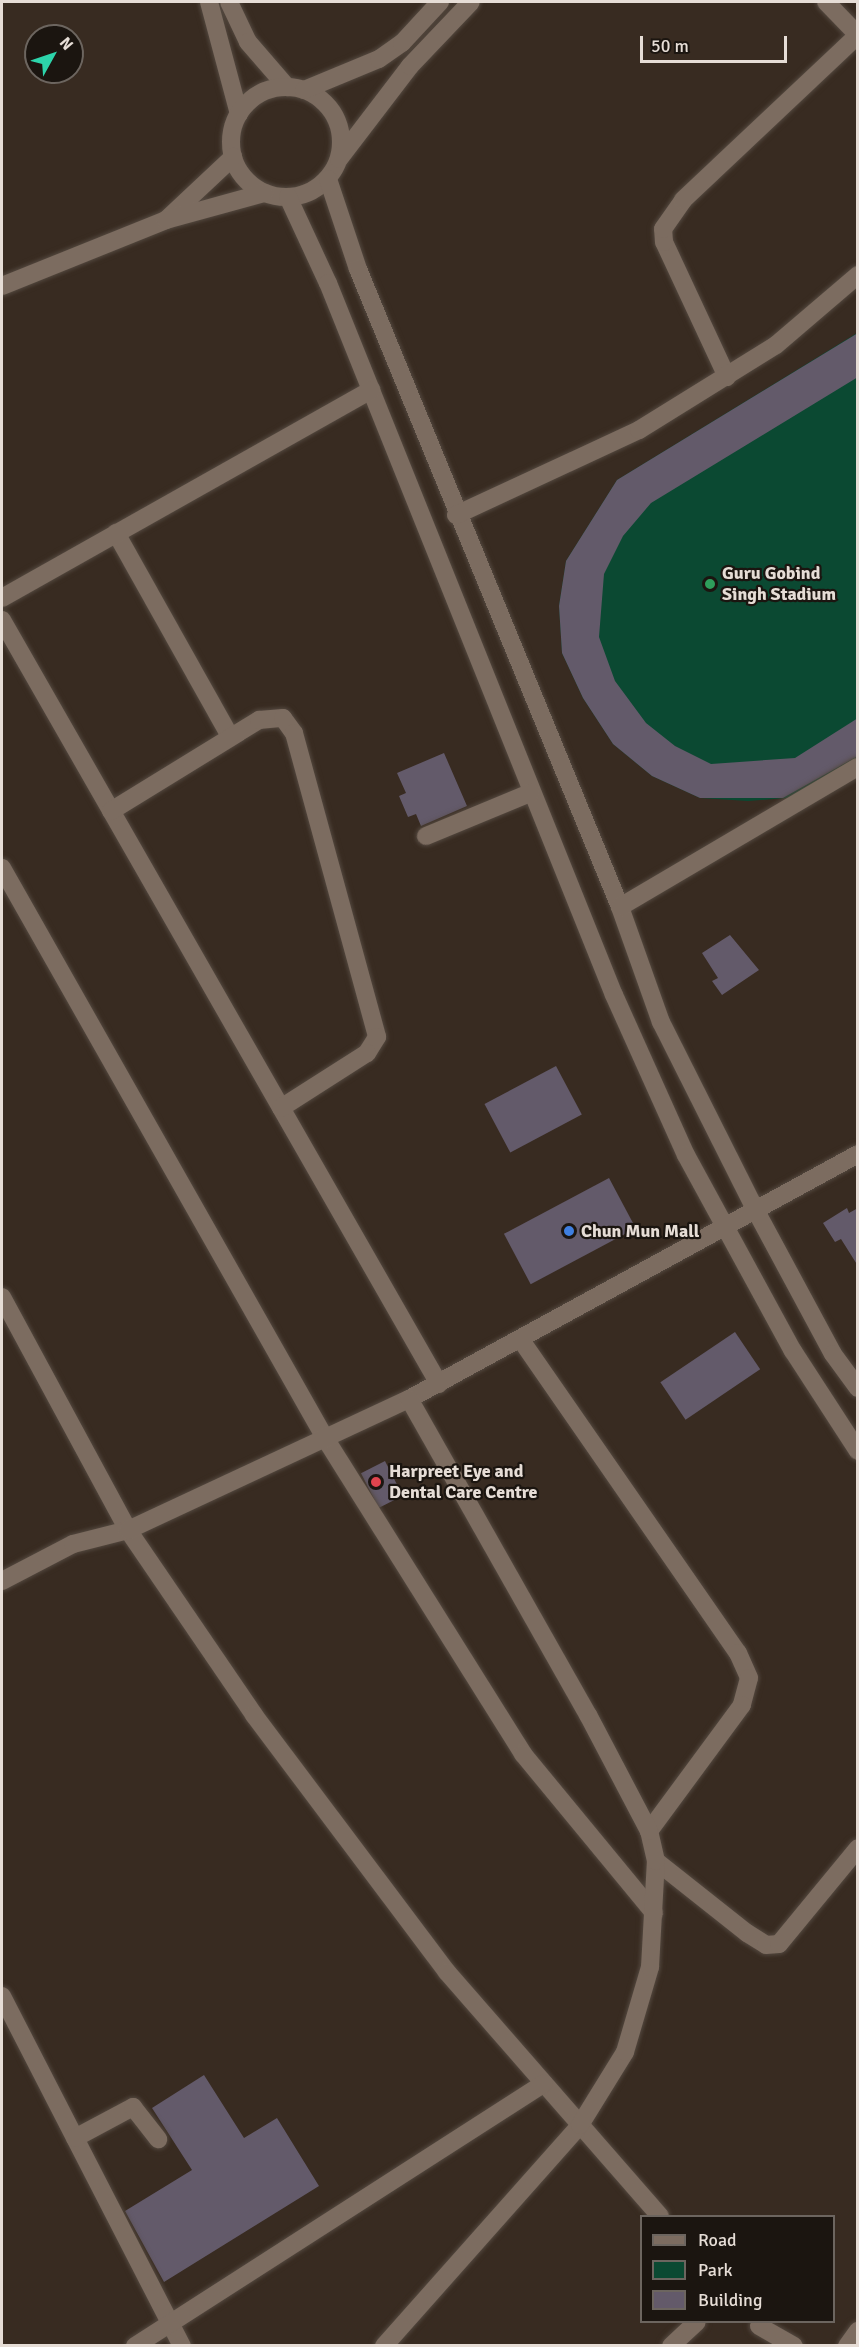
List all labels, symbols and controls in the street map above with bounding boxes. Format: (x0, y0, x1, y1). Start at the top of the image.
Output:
north arrow (24, 24, 84, 84)
scale bar (643, 24, 790, 62)
text: N (55, 33, 77, 54)
text: 50 m (651, 35, 689, 57)
place label: Guru Gobind Singh Stadium (722, 563, 836, 606)
marker: Guru Gobind Singh Stadium (703, 577, 717, 591)
place label: Chun Mun Mall (581, 1220, 699, 1242)
marker: Chun Mun Mall (562, 1224, 576, 1238)
place label: Harpreet Eye and Dental Care Centre (389, 1461, 538, 1504)
marker: Harpreet Eye and Dental Care Centre (367, 1473, 385, 1491)
legend (640, 2215, 835, 2323)
text: Road (698, 2229, 737, 2251)
text: Park (698, 2259, 733, 2281)
text: Building (698, 2289, 762, 2311)

